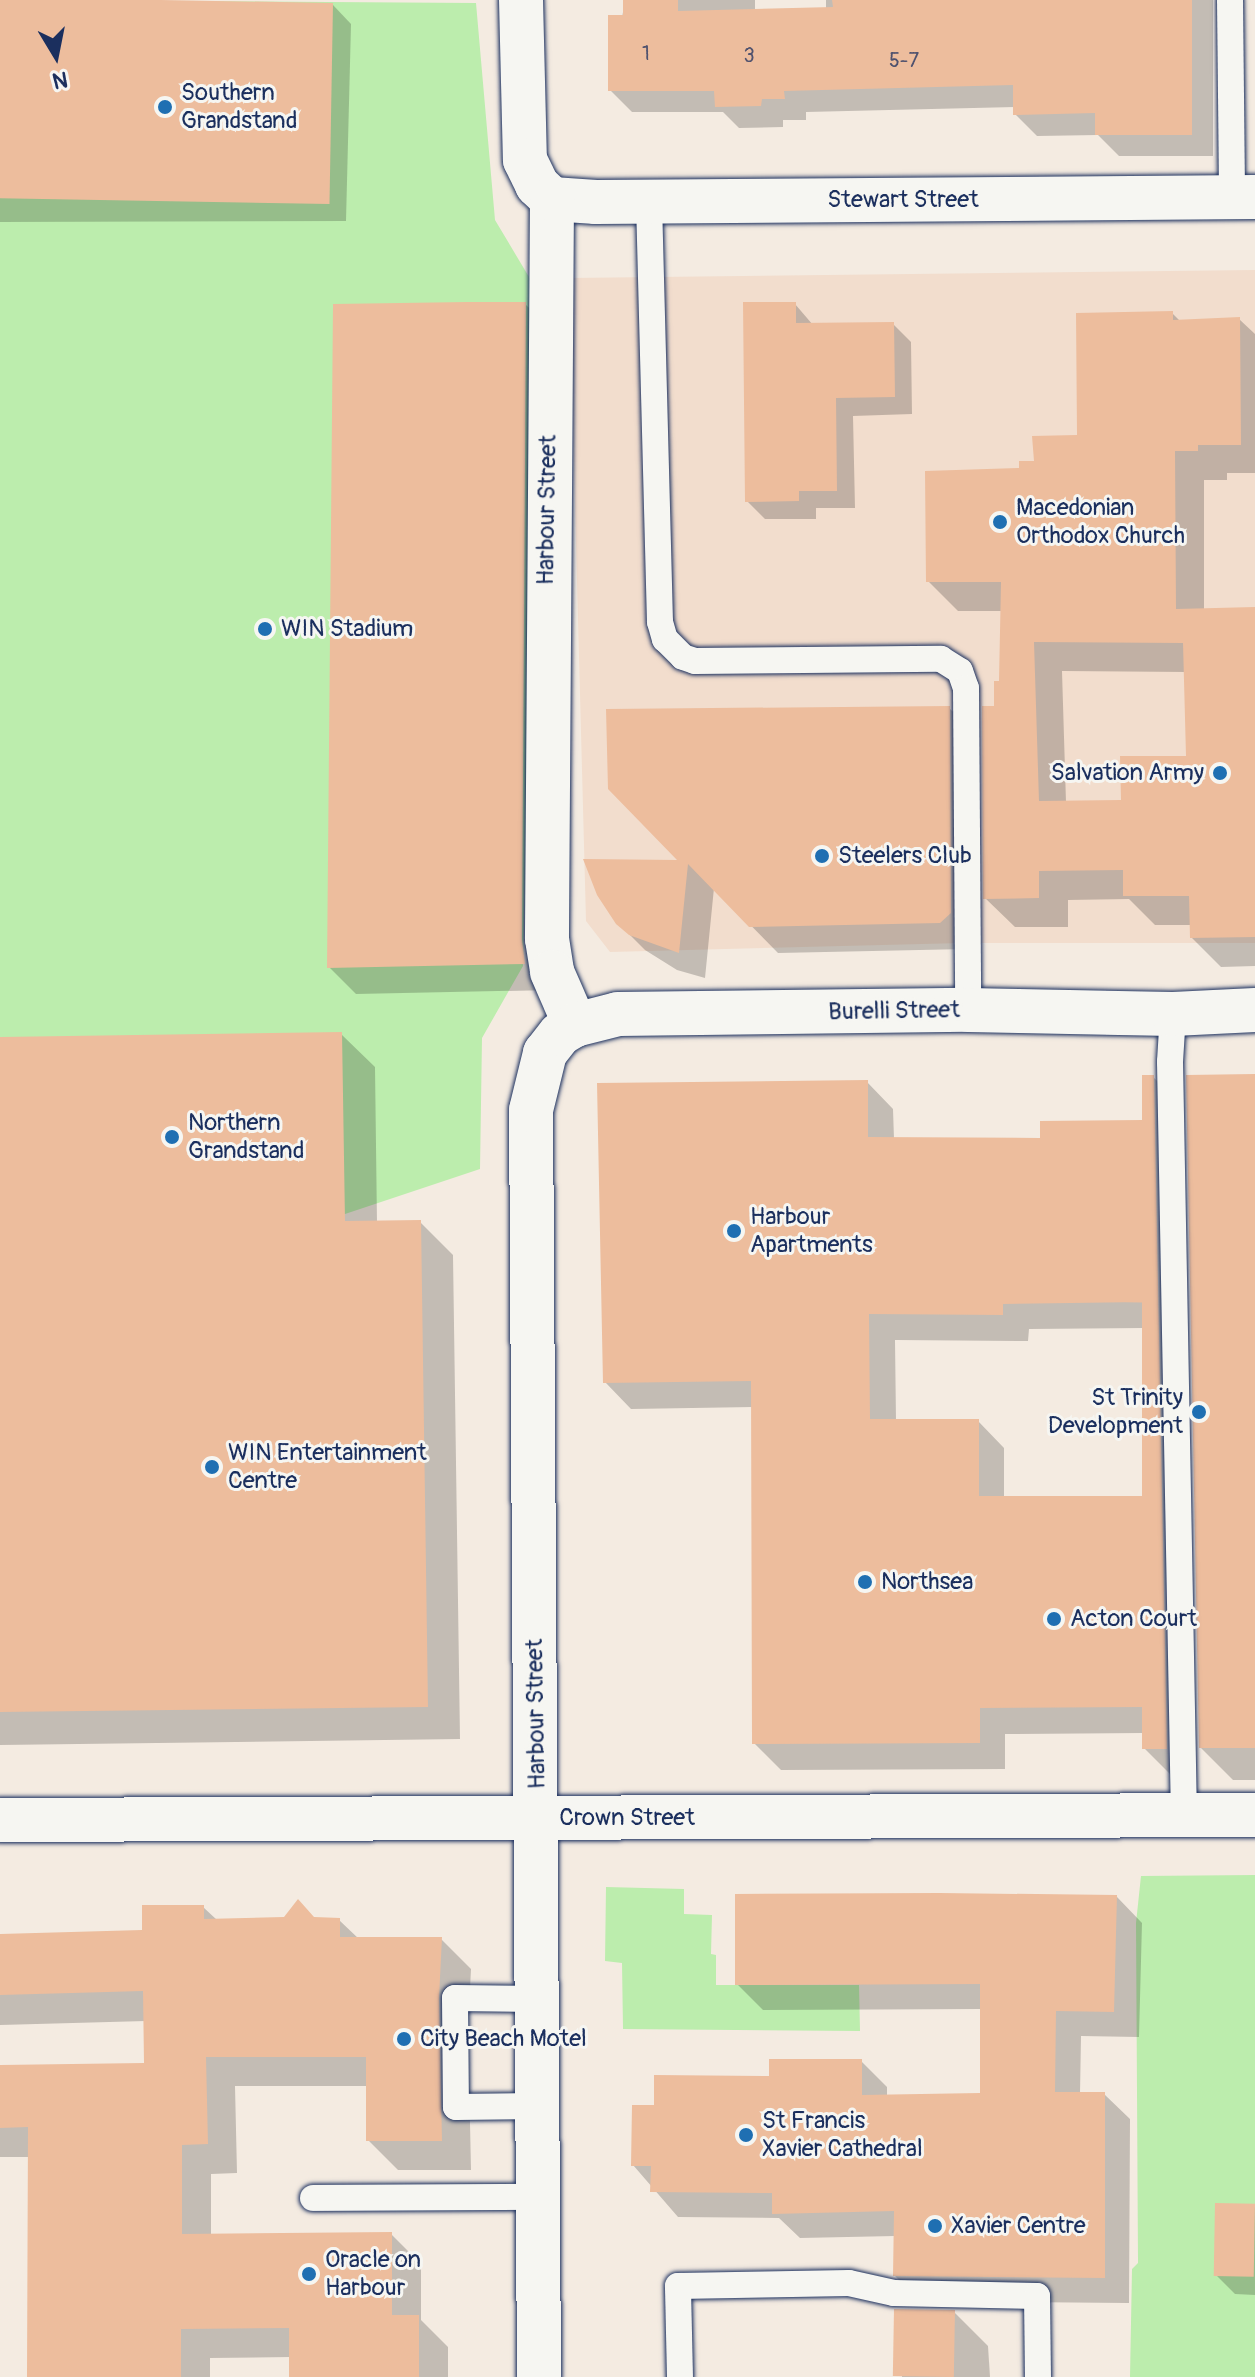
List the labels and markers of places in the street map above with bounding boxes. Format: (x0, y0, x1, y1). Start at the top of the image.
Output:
place label: Southern Grandstand (181, 79, 297, 135)
marker: Southern Grandstand (156, 98, 174, 116)
place label: Macedonian Orthodox Church (1016, 494, 1185, 550)
marker: Macedonian Orthodox Church (991, 513, 1009, 531)
place label: WIN Stadium (281, 615, 413, 643)
marker: WIN Stadium (256, 620, 274, 638)
place label: Salvation Army (1051, 759, 1204, 787)
marker: Salvation Army (1211, 764, 1229, 782)
place label: Steelers Club (838, 842, 972, 870)
marker: Steelers Club (813, 847, 831, 865)
place label: Northern Grandstand (188, 1109, 304, 1165)
marker: Northern Grandstand (163, 1128, 181, 1146)
place label: Harbour Apartments (750, 1203, 873, 1259)
marker: Harbour Apartments (725, 1222, 743, 1240)
place label: St Trinity Development (1048, 1384, 1183, 1440)
marker: St Trinity Development (1190, 1403, 1208, 1421)
place label: WIN Entertainment Centre (228, 1439, 427, 1495)
marker: WIN Entertainment Centre (203, 1458, 221, 1476)
place label: Northsea (881, 1568, 973, 1596)
marker: Northsea (856, 1573, 874, 1591)
place label: Acton Court (1070, 1605, 1197, 1633)
marker: Acton Court (1045, 1610, 1063, 1628)
place label: City Beach Motel (420, 2025, 587, 2053)
marker: City Beach Motel (395, 2030, 413, 2048)
place label: St Francis Xavier Cathedral (762, 2107, 923, 2163)
marker: St Francis Xavier Cathedral (737, 2126, 755, 2144)
place label: Xavier Centre (951, 2212, 1086, 2240)
marker: Xavier Centre (926, 2217, 944, 2235)
place label: Oracle on Harbour (325, 2246, 421, 2302)
marker: Oracle on Harbour (300, 2265, 318, 2283)

